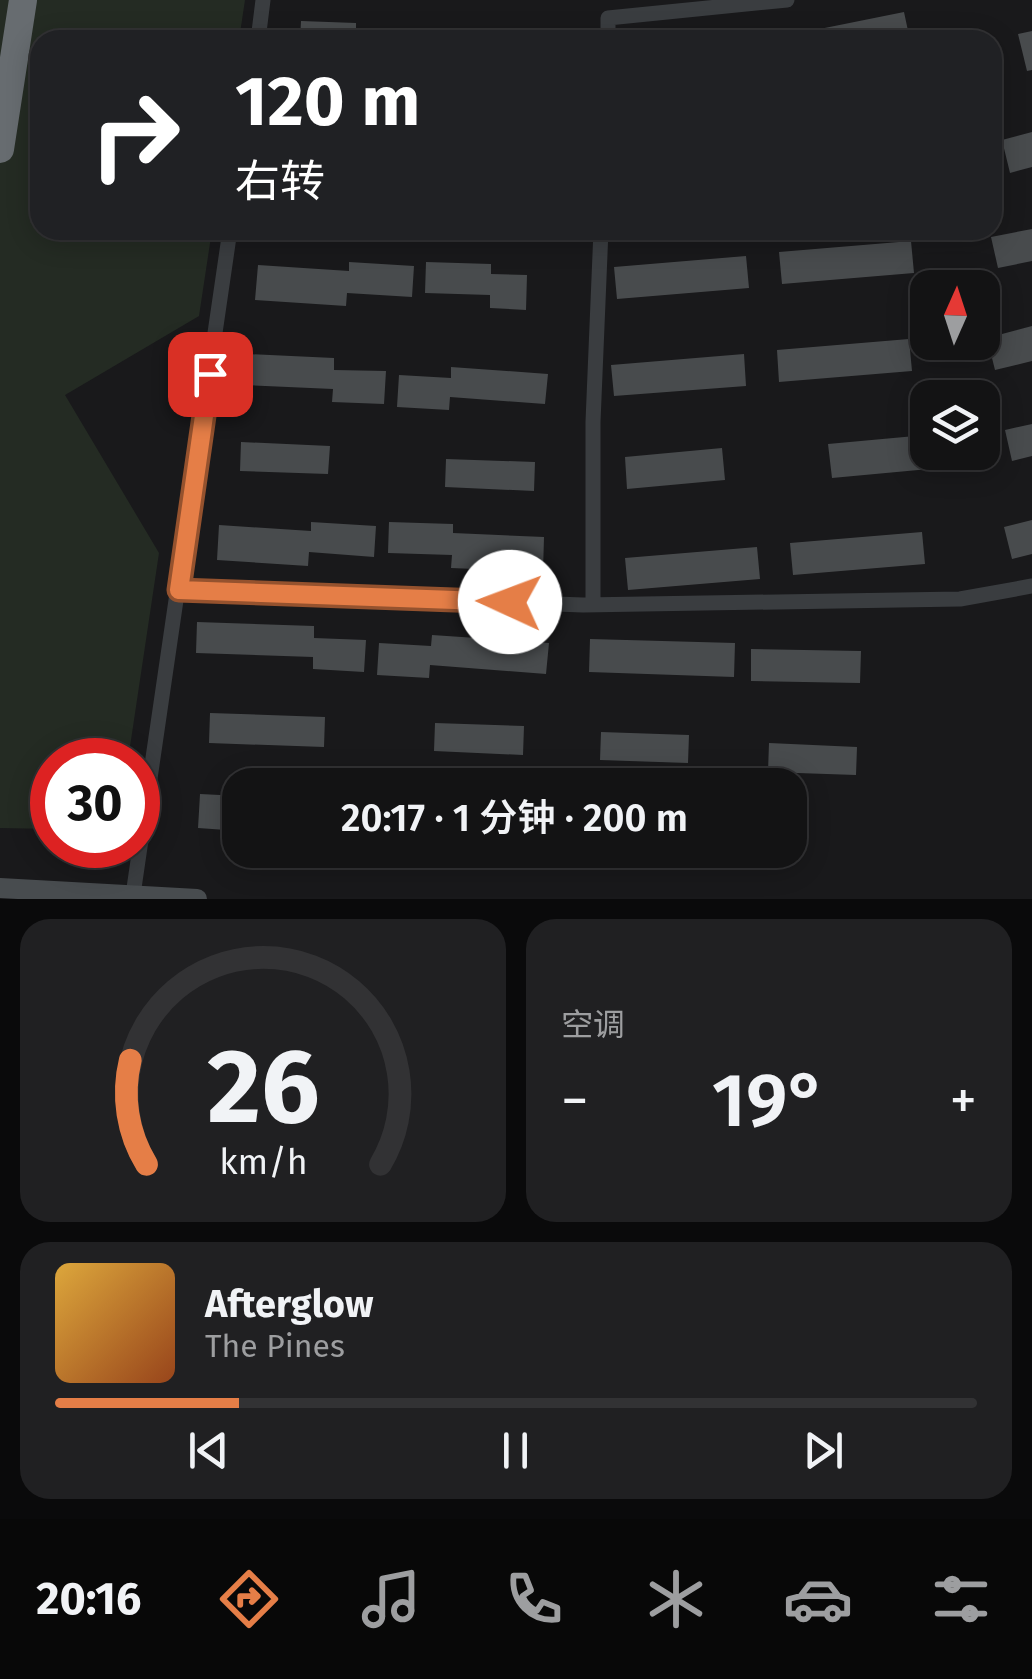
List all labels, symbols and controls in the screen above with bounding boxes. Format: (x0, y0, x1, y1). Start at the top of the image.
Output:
text: 120 m (235, 60, 420, 144)
icon: right (70, 70, 200, 200)
text: 右转 (235, 155, 325, 209)
north arrow (910, 270, 1000, 360)
map controls (910, 270, 1000, 470)
pin (168, 332, 253, 417)
icon: arrive (183, 347, 238, 402)
button: layers (910, 380, 1000, 470)
position arrow (458, 550, 562, 654)
speed limit sign: 30 (30, 738, 160, 868)
text: 20:17 · 1 分钟 · 200 m (341, 795, 688, 841)
text: 空调 (561, 1006, 625, 1044)
text: 26 (207, 1025, 319, 1150)
text: 19° (712, 1056, 826, 1146)
text: − (561, 1068, 589, 1134)
text: + (950, 1068, 977, 1134)
text: km/h (219, 1141, 307, 1183)
text: Afterglow (205, 1281, 373, 1327)
text: The Pines (205, 1327, 345, 1365)
icon: previous (181, 1423, 236, 1478)
icon: pause (488, 1423, 543, 1478)
icon: next (796, 1423, 851, 1478)
icon: directions (214, 1564, 284, 1634)
icon: music (356, 1564, 426, 1634)
icon: phone (499, 1564, 569, 1634)
icon: climate (641, 1564, 711, 1634)
icon: car (783, 1564, 853, 1634)
icon: filters (926, 1564, 996, 1634)
text: 20:16 (36, 1572, 141, 1626)

